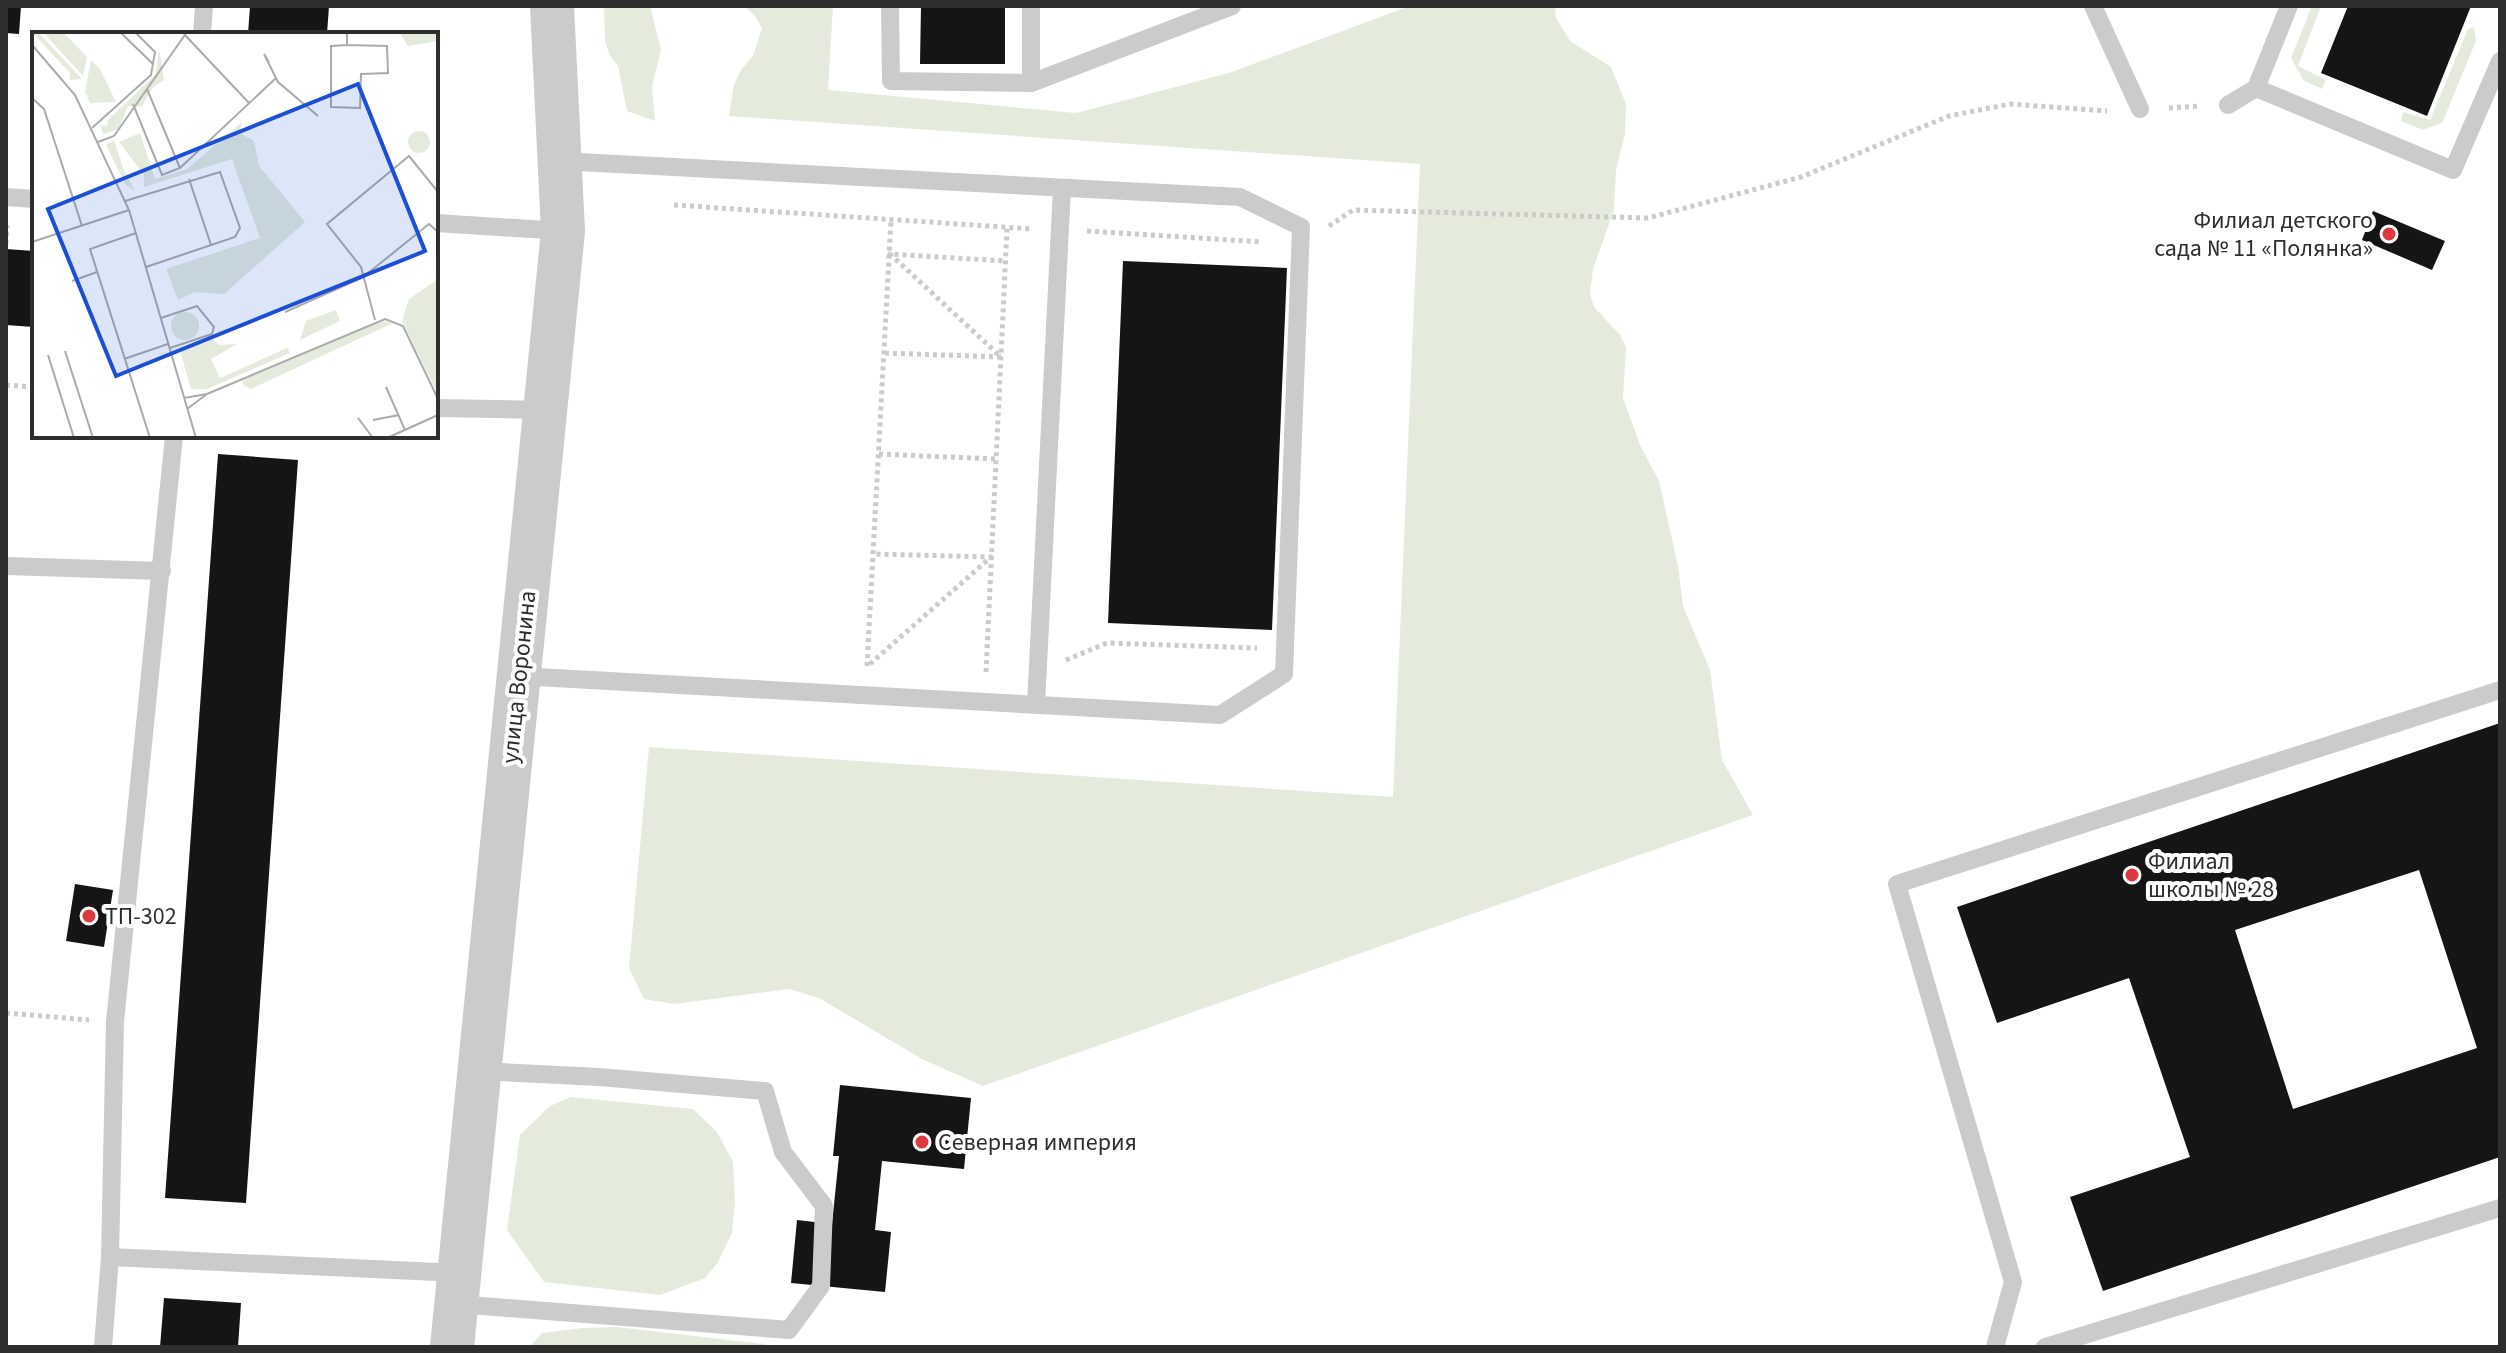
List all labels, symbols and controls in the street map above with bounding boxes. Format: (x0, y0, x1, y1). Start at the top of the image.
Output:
inset map (32, 32, 438, 438)
place label: Филиал детского сада № 11 «Полянка» (2154, 203, 2373, 266)
marker: Филиал детского сада № 11 «Полянка» (2380, 225, 2398, 243)
street label: улица Воронина (493, 589, 545, 765)
place label: Филиал школы № 28 (2148, 844, 2274, 907)
marker: Филиал школы № 28 (2123, 866, 2141, 884)
place label: ТП-302 (105, 899, 177, 934)
marker: ТП-302 (80, 907, 98, 925)
place label: Северная империя (938, 1125, 1137, 1160)
marker: Северная империя (913, 1133, 931, 1151)

